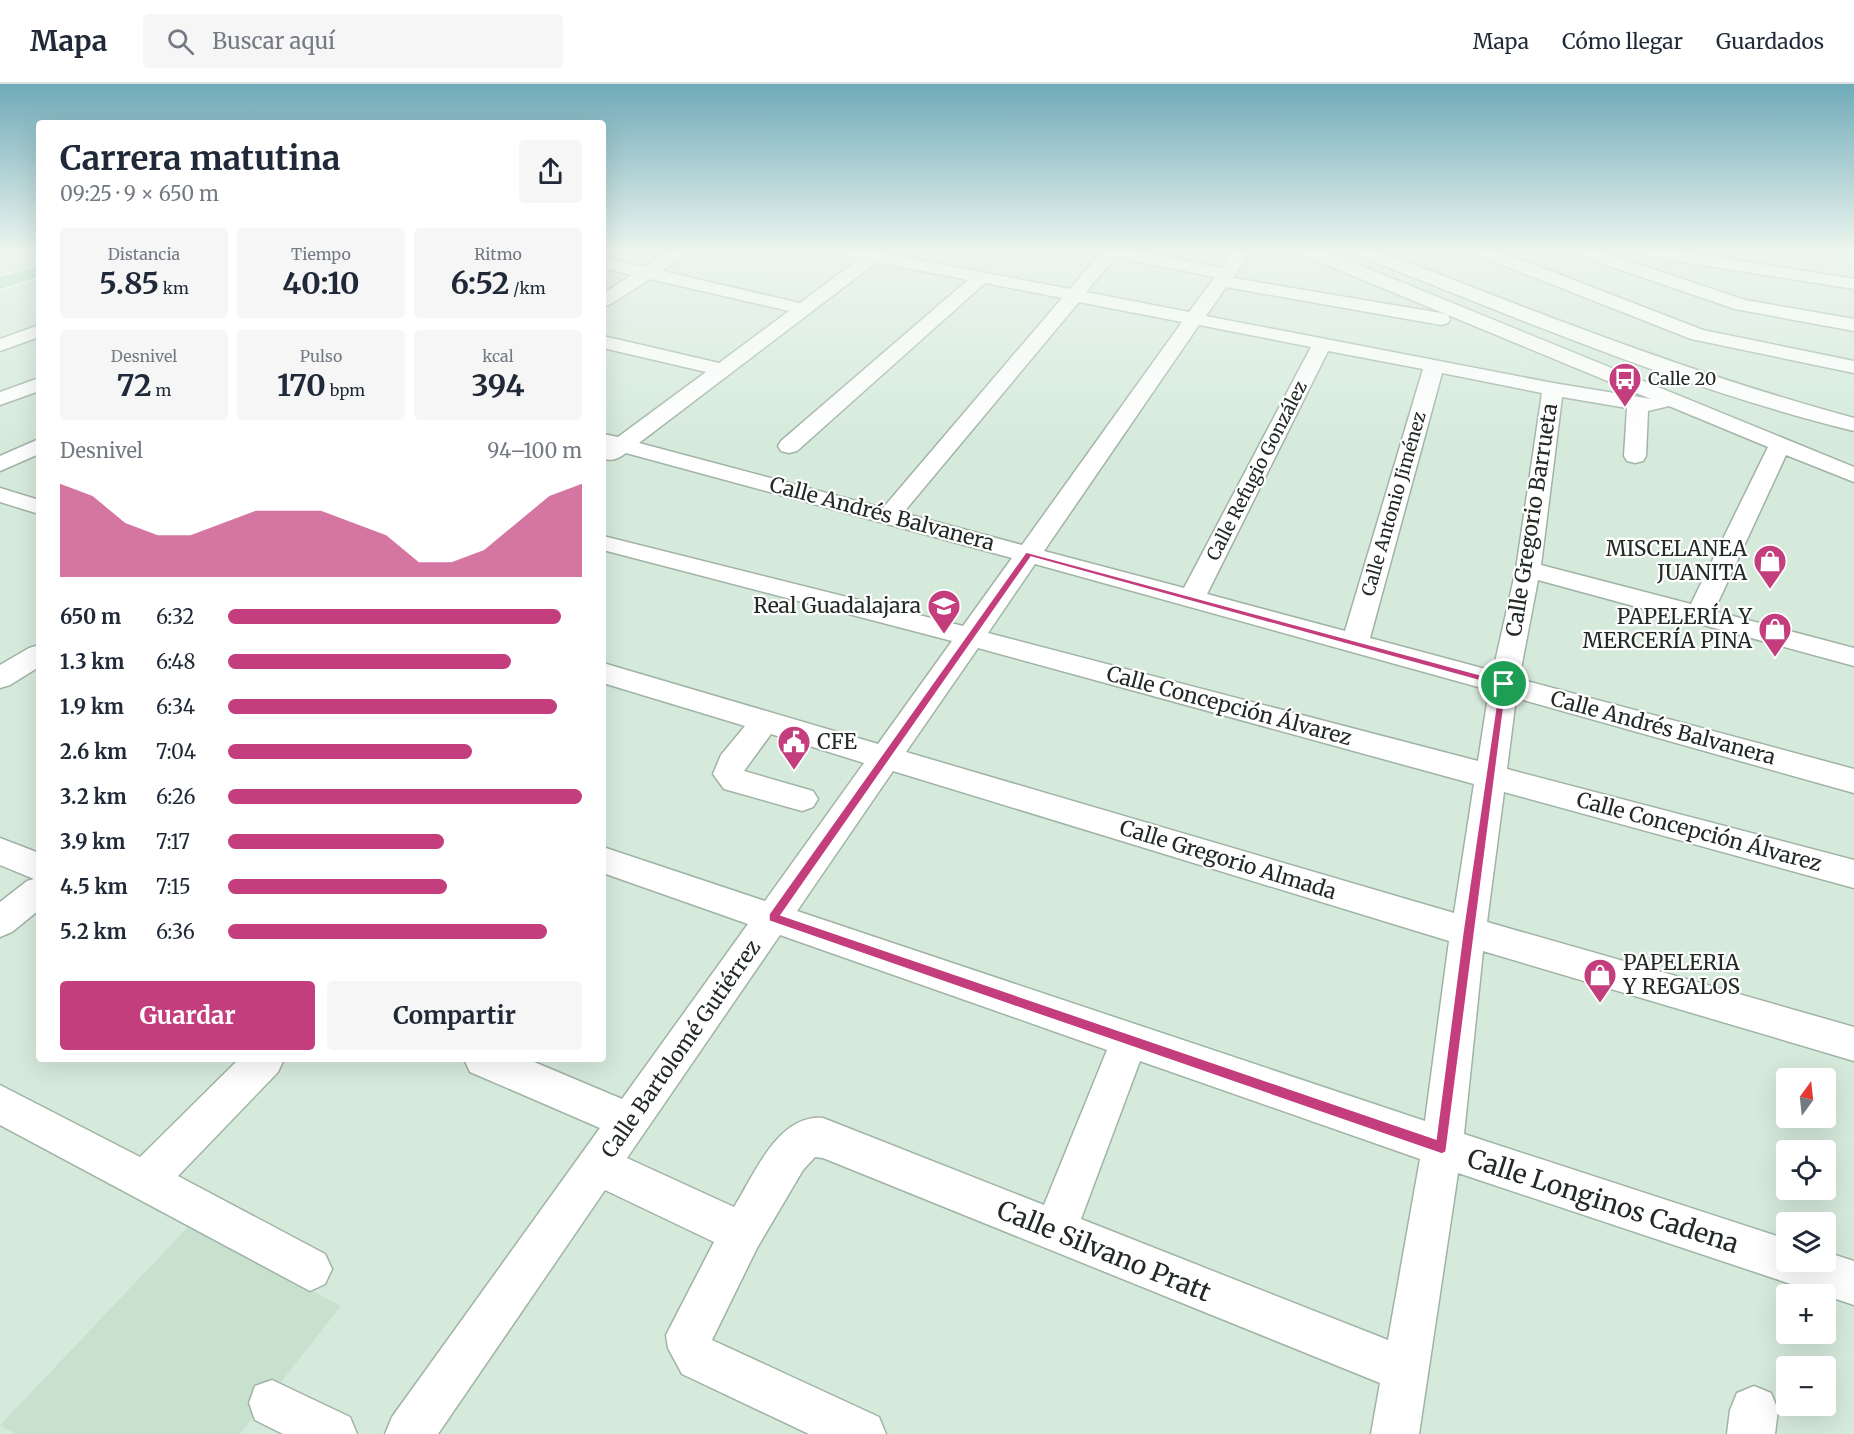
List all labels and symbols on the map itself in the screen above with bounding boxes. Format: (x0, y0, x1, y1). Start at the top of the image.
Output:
bus stop icon: Calle 20 (1607, 361, 1643, 408)
place label: Calle 20 (1648, 367, 1716, 390)
street label: Calle Refugio González (1201, 377, 1312, 564)
street label: Calle Gregorio Barrueta (1500, 401, 1563, 638)
street label: Calle Antonio Jiménez (1356, 409, 1431, 599)
street label: Calle Andrés Balvanera (767, 471, 997, 557)
place label: MISCELANEA JUANITA (1606, 535, 1747, 586)
shop icon: MISCELANEA JUANITA (1752, 543, 1788, 590)
school or university icon: Real Guadalajara (926, 588, 962, 635)
place label: Real Guadalajara (753, 592, 921, 619)
place label: PAPELERÍA Y MERCERÍA PINA (1582, 602, 1752, 654)
shop icon: PAPELERÍA Y MERCERÍA PINA (1757, 611, 1793, 658)
pin (1478, 658, 1529, 709)
street label: Calle Concepción Álvarez (1104, 659, 1355, 751)
street label: Calle Andrés Balvanera (1548, 685, 1778, 771)
public building icon: CFE (776, 724, 812, 771)
place label: CFE (817, 728, 857, 755)
street label: Calle Concepción Álvarez (1574, 785, 1825, 877)
street label: Calle Gregorio Almada (1117, 814, 1340, 905)
street label: Calle Bartolomé Gutiérrez (595, 935, 766, 1163)
place label: PAPELERIA Y REGALOS (1622, 949, 1740, 1000)
shop icon: PAPELERIA Y REGALOS (1582, 957, 1618, 1004)
north arrow (1776, 1068, 1836, 1128)
street label: Calle Longinos Cadena (1463, 1141, 1743, 1260)
street label: Calle Silvano Pratt (992, 1193, 1216, 1308)

